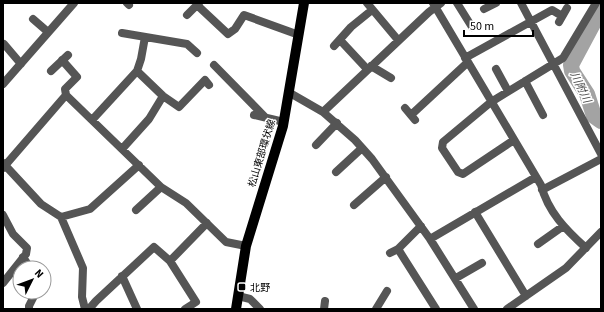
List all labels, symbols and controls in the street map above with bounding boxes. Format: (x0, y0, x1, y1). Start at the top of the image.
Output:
scale bar (464, 12, 533, 38)
text: 50 m (470, 18, 494, 35)
water label: 川附川 (567, 69, 595, 106)
street label: 松山東部環状線 (245, 118, 279, 189)
north arrow (12, 260, 52, 300)
text: N (31, 266, 47, 281)
place label: 北野 (250, 281, 270, 295)
marker: 北野 (237, 282, 247, 292)

